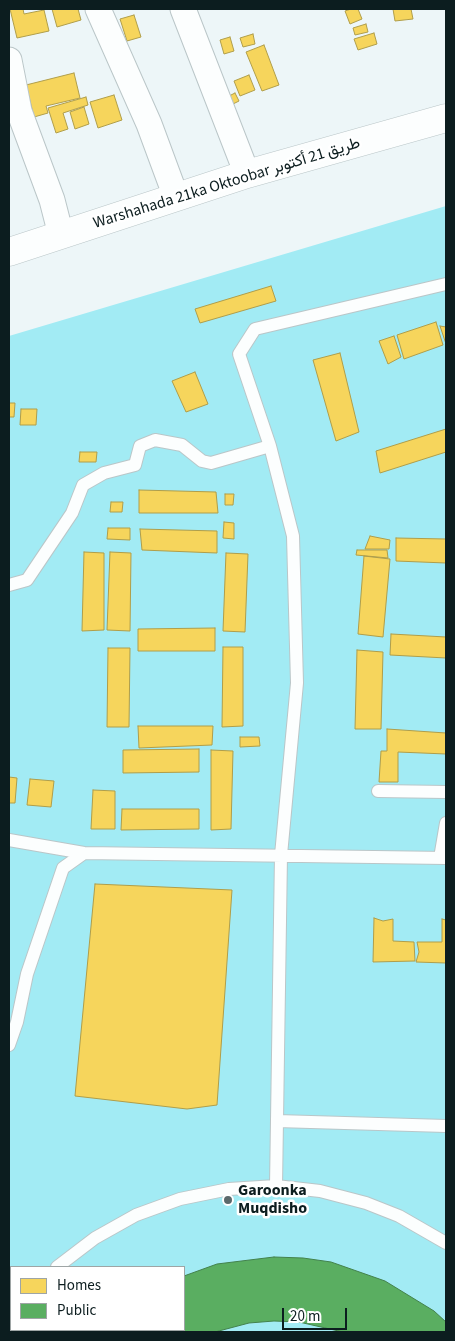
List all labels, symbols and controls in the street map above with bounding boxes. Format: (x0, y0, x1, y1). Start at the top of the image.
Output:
street label: Warshahada 21ka Oktoobar طريق 21 أكتوبر (91, 134, 363, 234)
place label: Garoonka Muqdisho (238, 1181, 307, 1219)
marker: Garoonka Muqdisho (222, 1194, 234, 1206)
legend (10, 1266, 185, 1331)
text: Homes (57, 1275, 101, 1296)
scale bar (285, 1298, 350, 1330)
text: Public (57, 1300, 96, 1321)
text: 20 m (290, 1306, 320, 1327)

